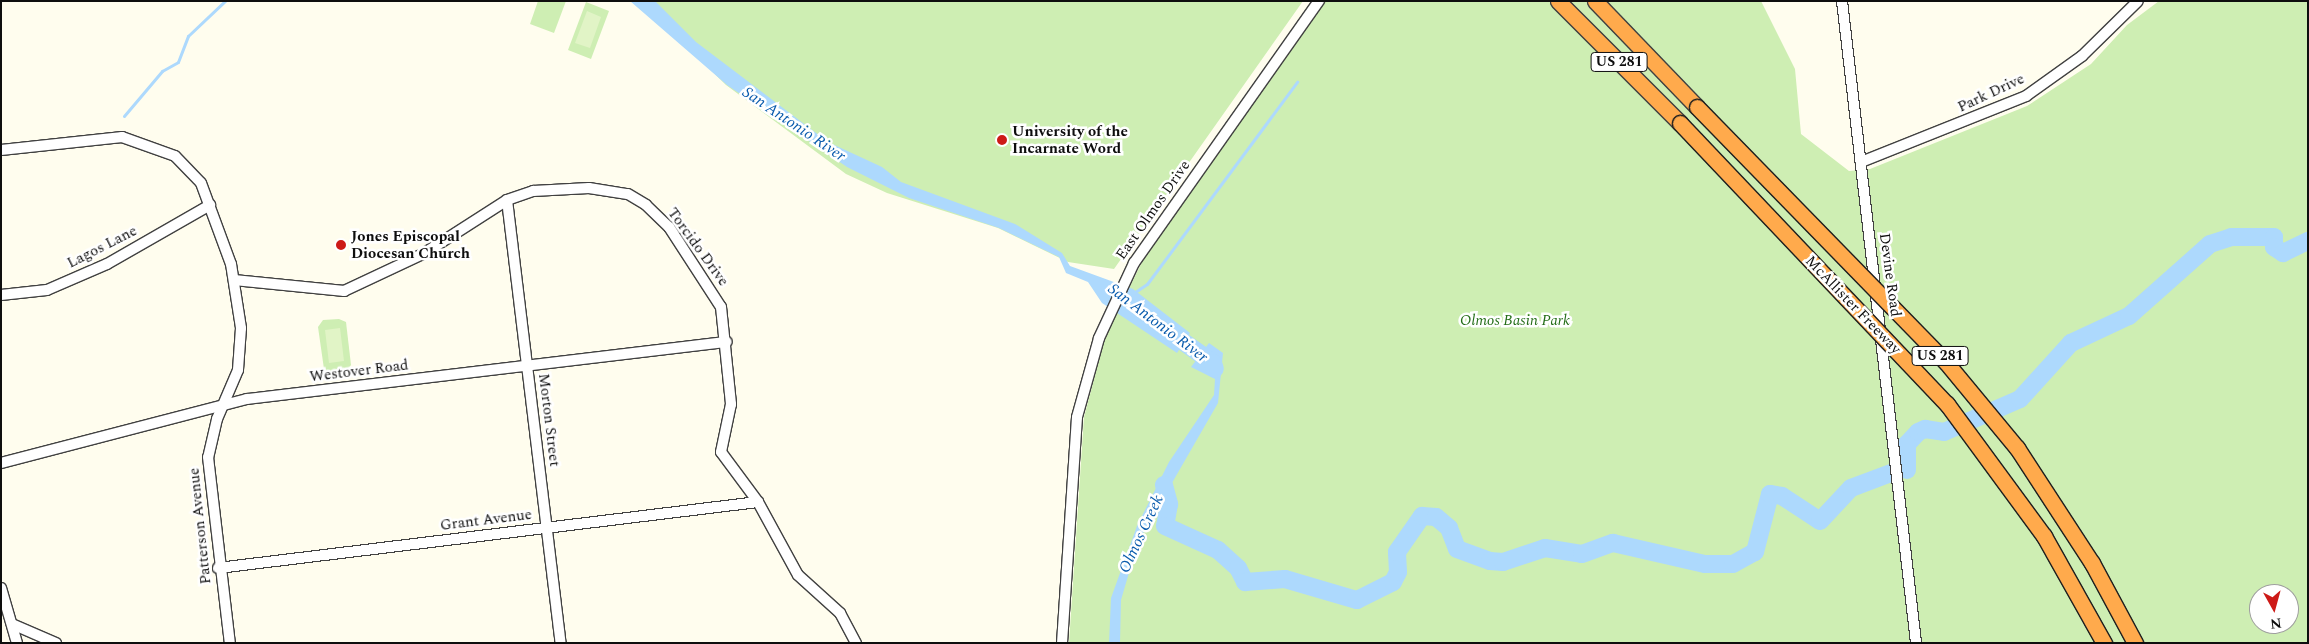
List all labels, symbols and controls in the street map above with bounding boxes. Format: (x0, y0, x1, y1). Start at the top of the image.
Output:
road number: US 281 (1590, 51, 1648, 74)
street label: Park Drive (1955, 70, 2027, 116)
water label: San Antonio River (739, 83, 849, 165)
place label: University of the Incarnate Word (1012, 122, 1128, 157)
marker: University of the Incarnate Word (996, 134, 1008, 146)
street label: East Olmos Drive (1112, 157, 1194, 263)
street label: Torcido Drive (664, 204, 732, 290)
street label: Lagos Lane (64, 222, 140, 272)
place label: Jones Episcopal Diocesan Church (351, 227, 470, 262)
street label: Devine Road (1875, 232, 1905, 318)
marker: Jones Episcopal Diocesan Church (335, 239, 347, 251)
street label: McAllister Freeway (1801, 252, 1905, 358)
water label: San Antonio River (1104, 279, 1212, 367)
park label: Olmos Basin Park (1460, 312, 1570, 330)
road number: US 281 (1911, 344, 1969, 368)
street label: Westover Road (309, 356, 409, 386)
street label: Morton Street (534, 372, 564, 468)
street label: Patterson Avenue (185, 467, 215, 585)
water label: Olmos Creek (1115, 492, 1167, 576)
street label: Grant Avenue (439, 505, 533, 535)
north arrow (2249, 584, 2299, 634)
text: N (2269, 612, 2283, 635)

